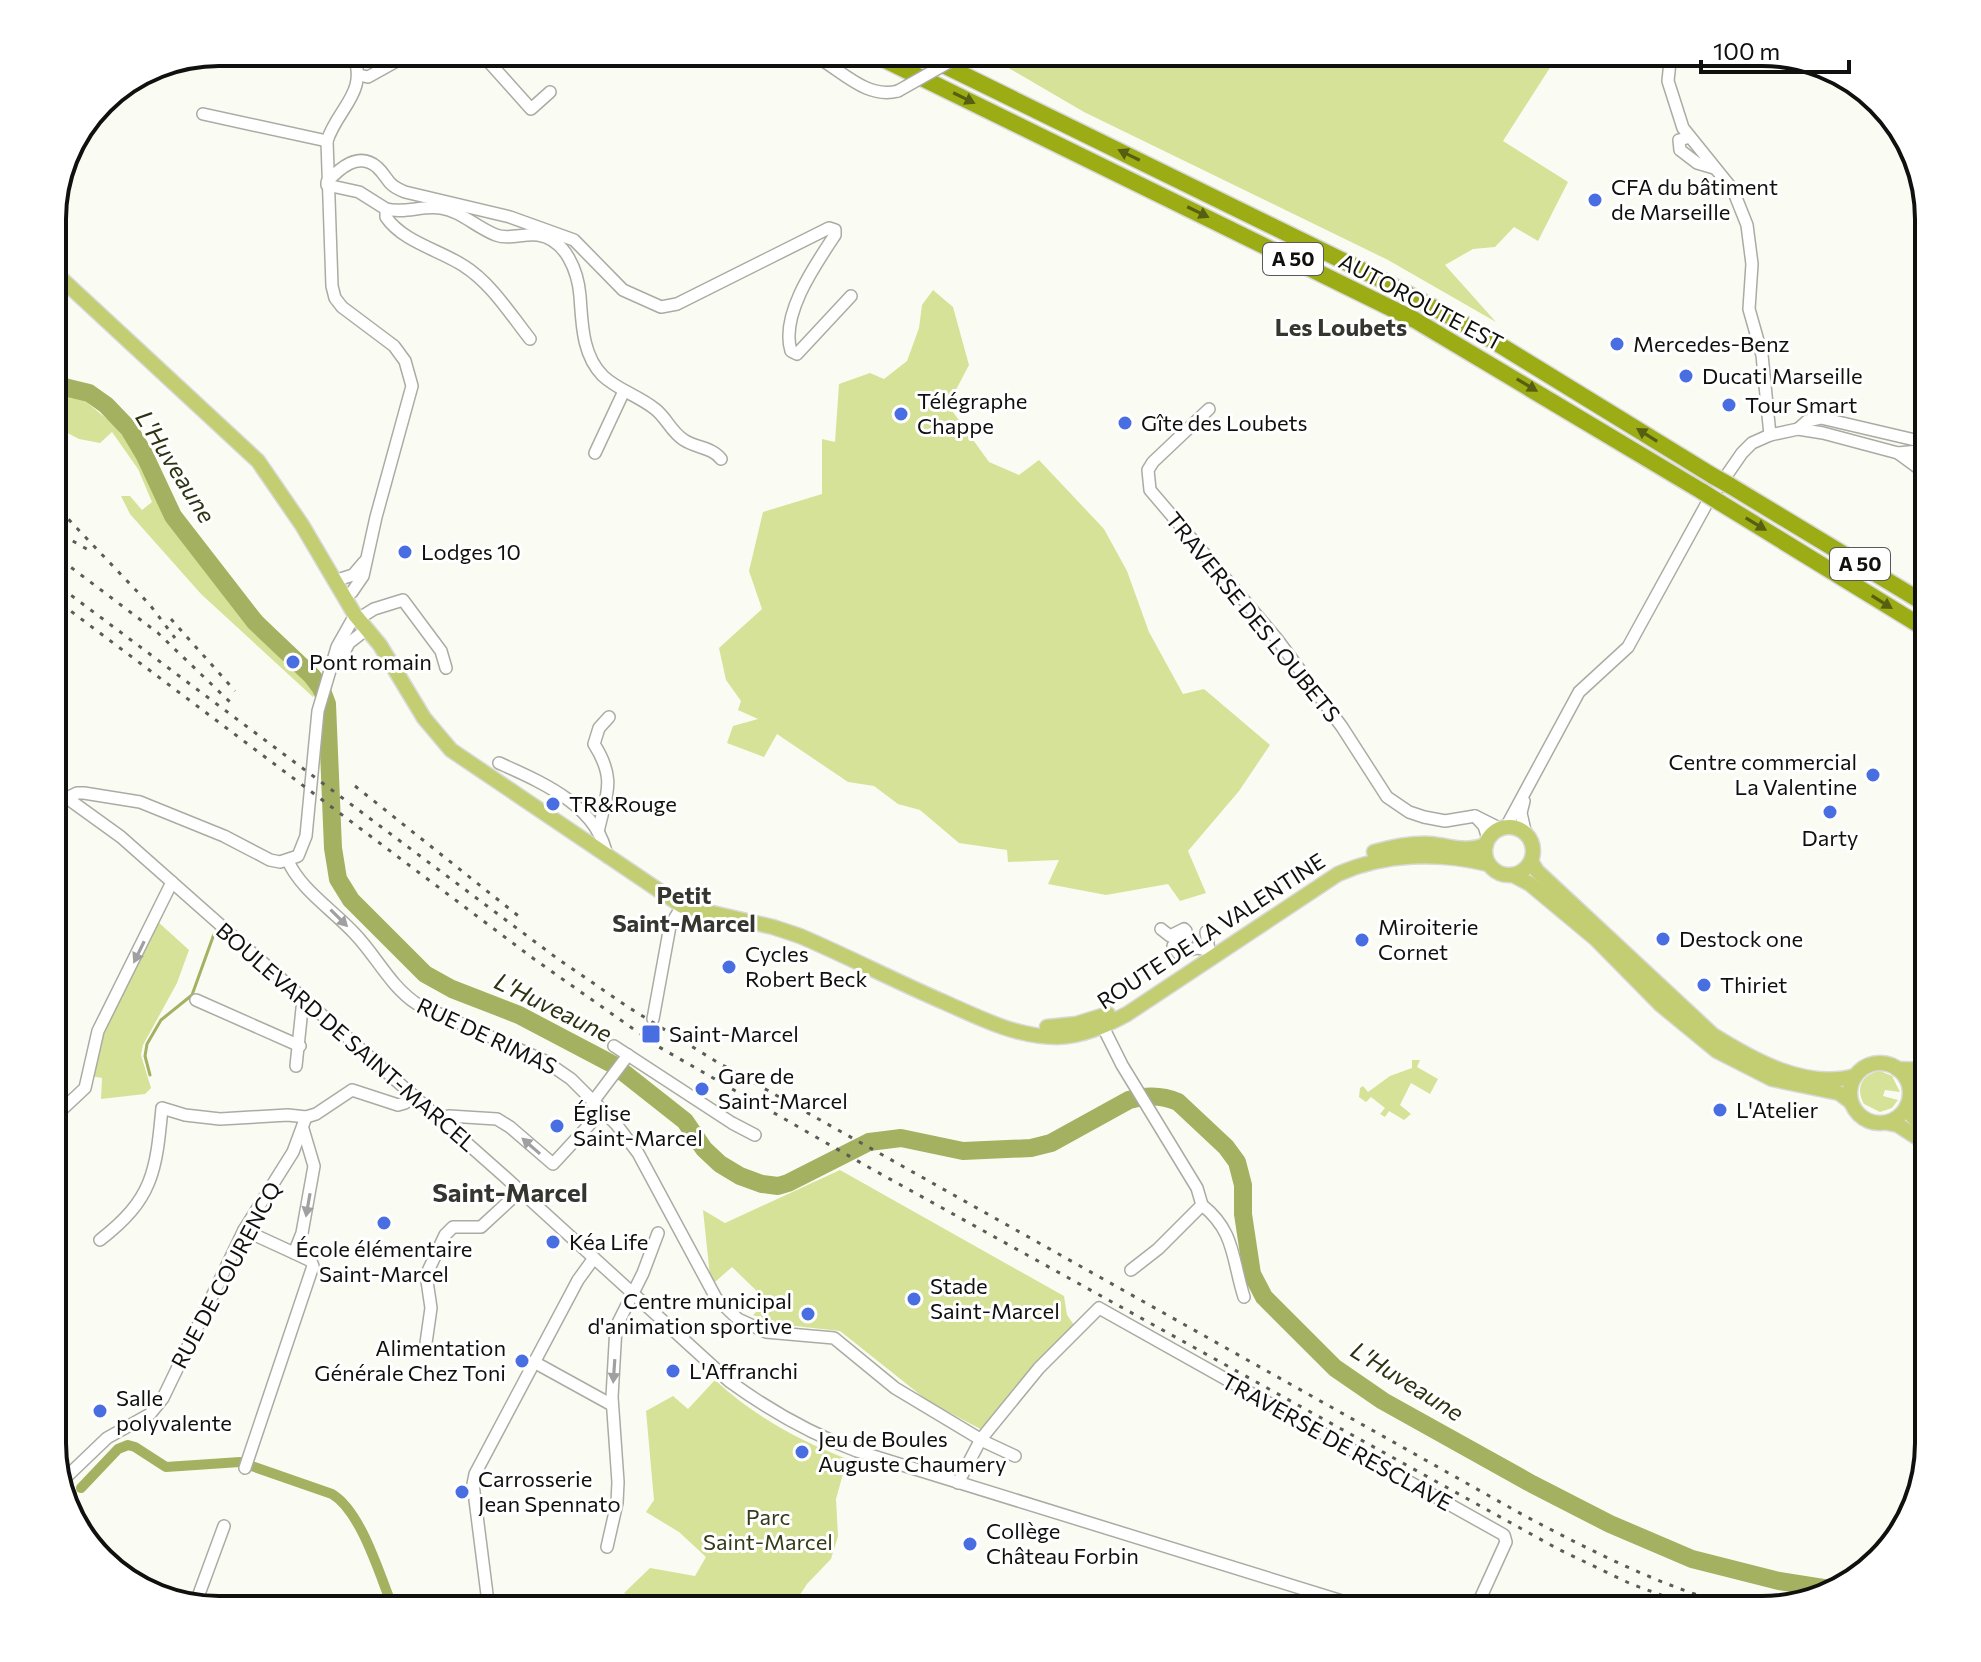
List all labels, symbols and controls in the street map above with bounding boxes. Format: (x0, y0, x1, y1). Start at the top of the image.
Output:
scale bar (1701, 24, 1849, 74)
text: 100 m (1713, 36, 1780, 65)
one-way arrow (953, 91, 976, 105)
one-way arrow (1117, 148, 1140, 161)
place label: CFA du bâtiment de Marseille (1611, 173, 1778, 225)
marker: CFA du bâtiment de Marseille (1586, 191, 1604, 209)
one-way arrow (1186, 205, 1209, 219)
road number: A 50 (1263, 243, 1323, 275)
street label: AUTOROUTE EST (1335, 247, 1508, 356)
district label: Les Loubets (1275, 312, 1407, 341)
place label: Mercedes-Benz (1633, 330, 1790, 357)
marker: Mercedes-Benz (1608, 335, 1626, 353)
place label: Ducati Marseille (1702, 362, 1863, 389)
marker: Ducati Marseille (1677, 367, 1695, 385)
one-way arrow (1516, 378, 1538, 392)
place label: Télégraphe Chappe (917, 387, 1027, 439)
place label: Tour Smart (1745, 391, 1857, 418)
marker: Tour Smart (1720, 396, 1738, 414)
water label: L'Huveaune (130, 405, 222, 528)
marker: Télégraphe Chappe (892, 405, 910, 423)
place label: Gîte des Loubets (1141, 409, 1308, 436)
marker: Gîte des Loubets (1116, 414, 1134, 432)
one-way arrow (1636, 428, 1658, 442)
street label: TRAVERSE DES LOUBETS (1160, 506, 1346, 727)
one-way arrow (1745, 517, 1767, 531)
place label: Lodges 10 (421, 538, 521, 565)
marker: Lodges 10 (396, 543, 414, 561)
road number: A 50 (1830, 548, 1890, 580)
one-way arrow (1871, 595, 1893, 609)
place label: Pont romain (309, 648, 432, 675)
marker: Pont romain (284, 653, 302, 671)
place label: Centre commercial La Valentine (1668, 748, 1857, 800)
marker: Centre commercial La Valentine (1864, 766, 1882, 784)
place label: TR&Rouge (569, 790, 677, 817)
marker: TR&Rouge (544, 795, 562, 813)
marker: Darty (1821, 803, 1839, 821)
place label: Darty (1802, 824, 1858, 851)
street label: ROUTE DE LA VALENTINE (1092, 847, 1330, 1014)
district label: Petit Saint-Marcel (612, 880, 756, 937)
one-way arrow (329, 908, 348, 927)
place label: Miroiterie Cornet (1378, 913, 1478, 965)
street label: BOULEVARD DE SAINT-MARCEL (211, 916, 482, 1157)
place label: Destock one (1679, 925, 1803, 952)
marker: Destock one (1654, 930, 1672, 948)
marker: Miroiterie Cornet (1353, 931, 1371, 949)
one-way arrow (132, 940, 145, 963)
place label: Cycles Robert Beck (745, 940, 867, 992)
marker: Cycles Robert Beck (720, 958, 738, 976)
water label: L'Huveaune (490, 966, 617, 1048)
place label: Thiriet (1720, 971, 1787, 998)
marker: Thiriet (1695, 976, 1713, 994)
street label: RUE DE RIMAS (413, 991, 561, 1080)
place label: Saint-Marcel (669, 1020, 799, 1047)
marker: Saint-Marcel (640, 1023, 662, 1045)
place label: Gare de Saint-Marcel (718, 1062, 848, 1114)
marker: Gare de Saint-Marcel (693, 1080, 711, 1098)
place label: L'Atelier (1736, 1096, 1818, 1123)
place label: Église Saint-Marcel (573, 1099, 703, 1151)
marker: L'Atelier (1711, 1101, 1729, 1119)
marker: Église Saint-Marcel (548, 1117, 566, 1135)
one-way arrow (522, 1137, 541, 1155)
district label: Saint-Marcel (432, 1176, 588, 1207)
street label: RUE DE COURENCQ (165, 1177, 286, 1373)
one-way arrow (301, 1192, 314, 1217)
marker: École élémentaire Saint-Marcel (375, 1214, 393, 1232)
place label: Kéa Life (569, 1228, 648, 1255)
marker: Kéa Life (544, 1233, 562, 1251)
place label: École élémentaire Saint-Marcel (296, 1235, 472, 1287)
place label: Stade Saint-Marcel (930, 1272, 1060, 1324)
place label: Centre municipal d'animation sportive (588, 1287, 792, 1339)
marker: Stade Saint-Marcel (905, 1290, 923, 1308)
marker: Centre municipal d'animation sportive (799, 1305, 817, 1323)
place label: Alimentation Générale Chez Toni (314, 1334, 506, 1386)
water label: L'Huveaune (1346, 1335, 1470, 1427)
marker: Alimentation Générale Chez Toni (513, 1352, 531, 1370)
place label: L'Affranchi (689, 1357, 798, 1384)
one-way arrow (607, 1359, 620, 1384)
marker: L'Affranchi (664, 1362, 682, 1380)
street label: TRAVERSE DE RESCLAVE (1217, 1367, 1457, 1516)
place label: Salle polyvalente (116, 1384, 232, 1436)
marker: Salle polyvalente (91, 1402, 109, 1420)
place label: Jeu de Boules Auguste Chaumery (818, 1425, 1007, 1477)
marker: Jeu de Boules Auguste Chaumery (793, 1443, 811, 1461)
place label: Carrosserie Jean Spennato (478, 1465, 621, 1517)
marker: Carrosserie Jean Spennato (453, 1483, 471, 1501)
park label: Parc Saint-Marcel (703, 1503, 833, 1555)
place label: Collège Château Forbin (986, 1517, 1139, 1569)
marker: Collège Château Forbin (961, 1535, 979, 1553)

